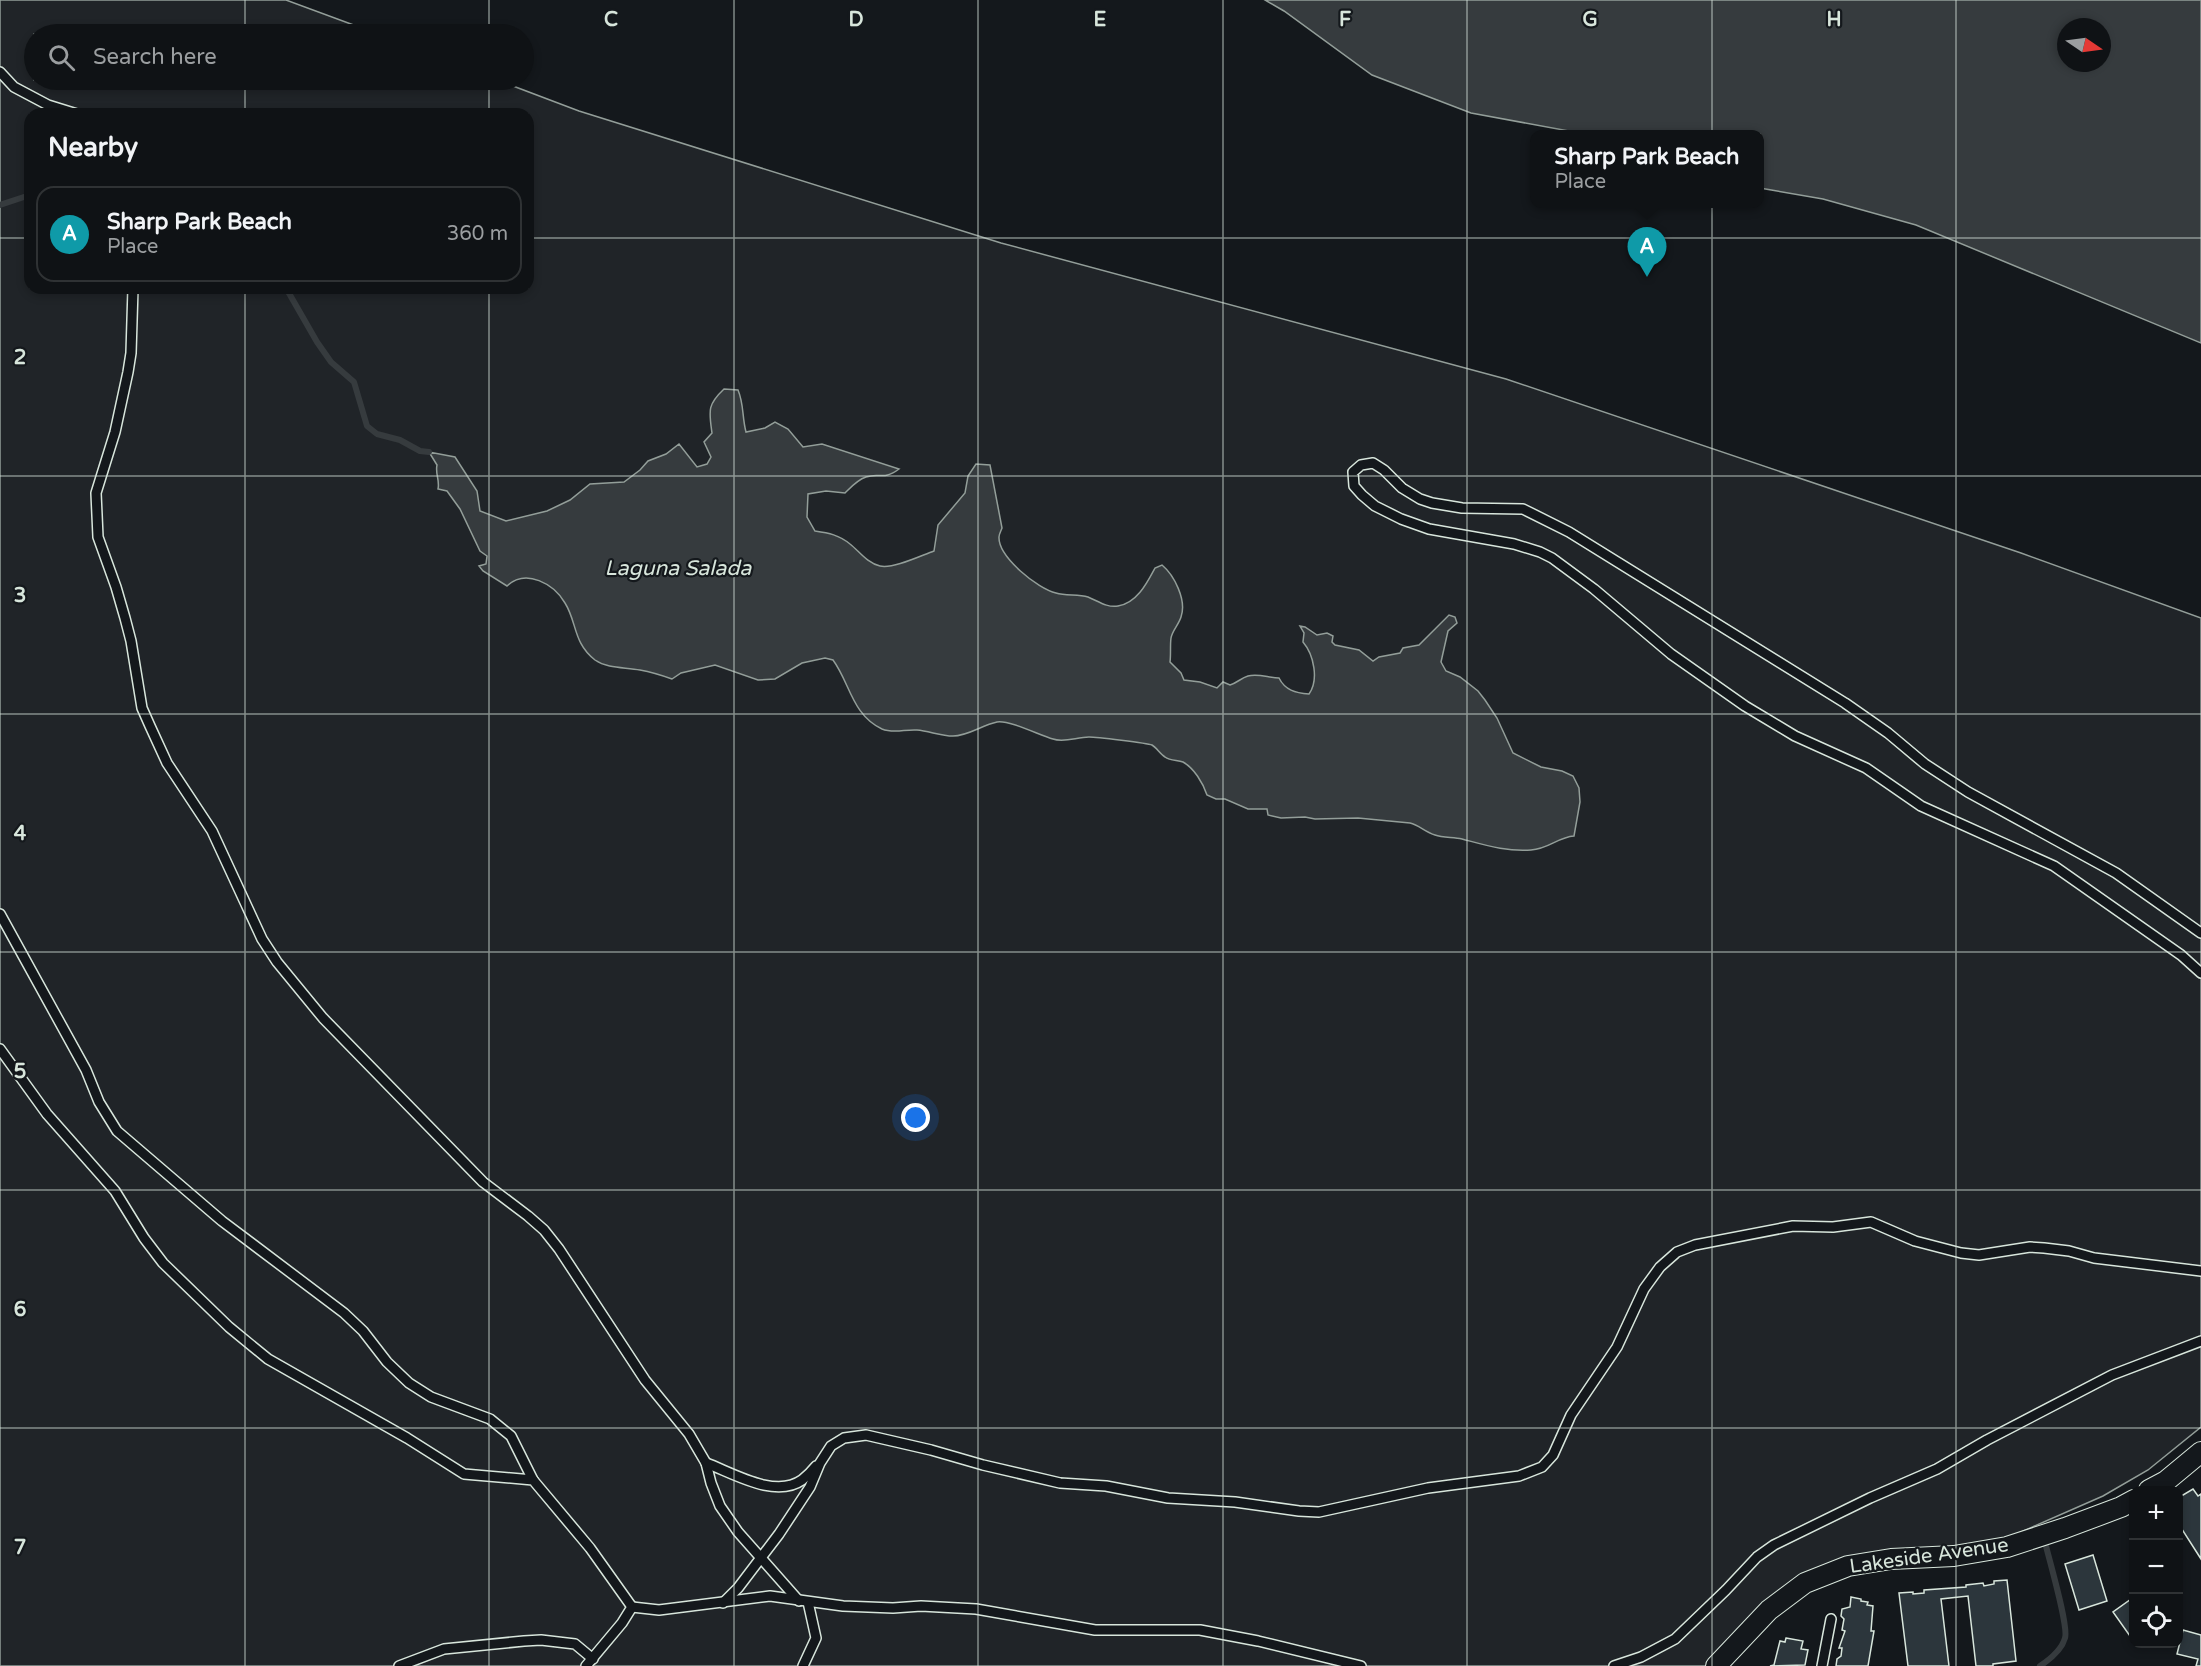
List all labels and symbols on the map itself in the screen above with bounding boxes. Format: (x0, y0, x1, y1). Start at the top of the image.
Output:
text: C (604, 8, 618, 32)
text: D (848, 8, 864, 32)
text: E (1094, 8, 1107, 32)
text: F (1339, 8, 1351, 32)
text: G (1582, 8, 1598, 32)
text: H (1826, 8, 1842, 32)
north arrow (2057, 18, 2111, 72)
pin: A (1628, 228, 1666, 277)
text: 2 (14, 346, 26, 370)
water label: Laguna Salada (605, 556, 753, 581)
text: 3 (14, 584, 26, 608)
text: 4 (14, 822, 27, 846)
text: 5 (14, 1060, 26, 1084)
your location (901, 1103, 930, 1132)
text: 6 (14, 1298, 26, 1322)
street label: Lakeside Avenue (1848, 1533, 2010, 1579)
text: 7 (14, 1536, 26, 1560)

